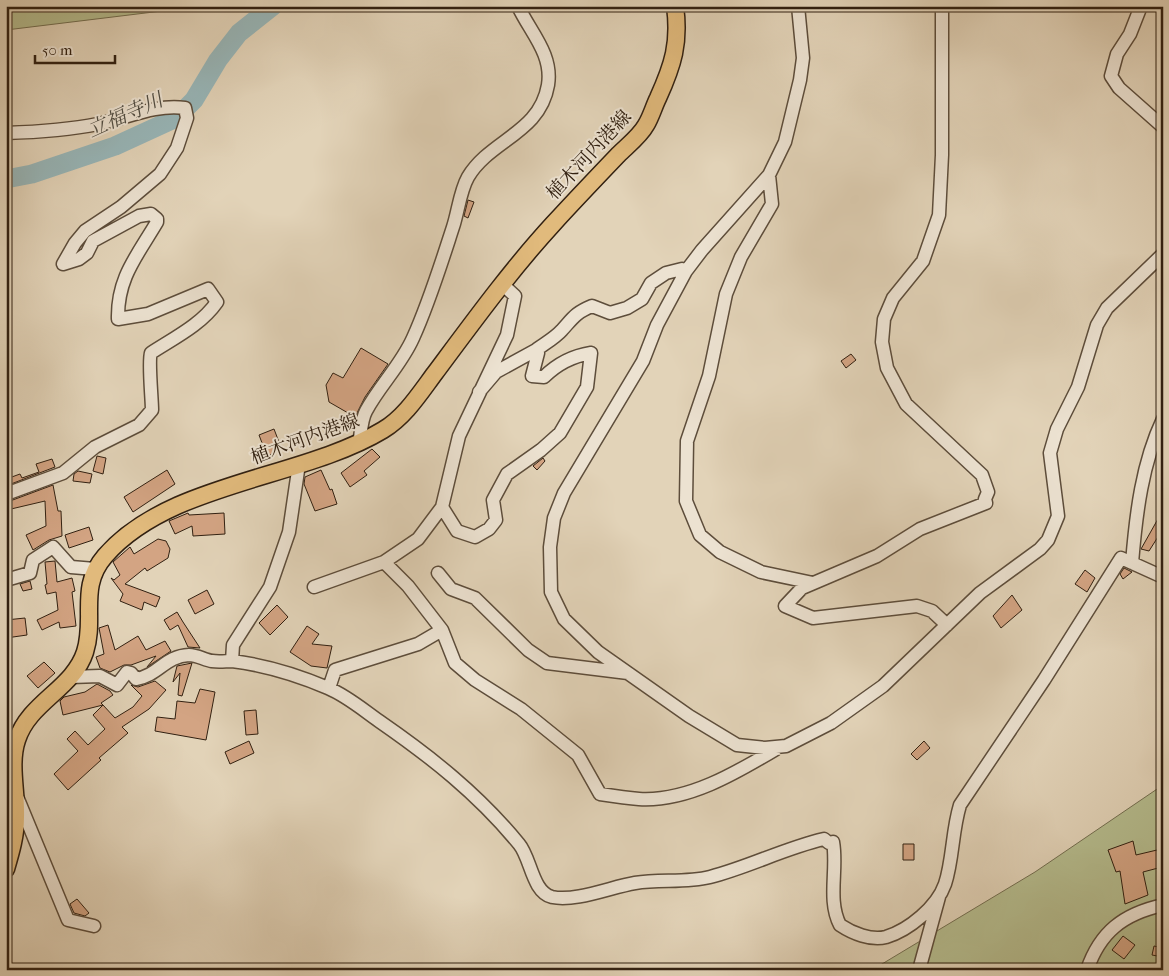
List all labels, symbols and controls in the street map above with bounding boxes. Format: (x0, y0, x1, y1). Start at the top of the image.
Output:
scale bar (35, 32, 115, 64)
text: 50 m (42, 41, 73, 59)
water label: 立福寺川 (84, 87, 168, 142)
street label: 植木河内港線 (542, 106, 636, 204)
street label: 植木河内港線 (248, 409, 362, 469)

